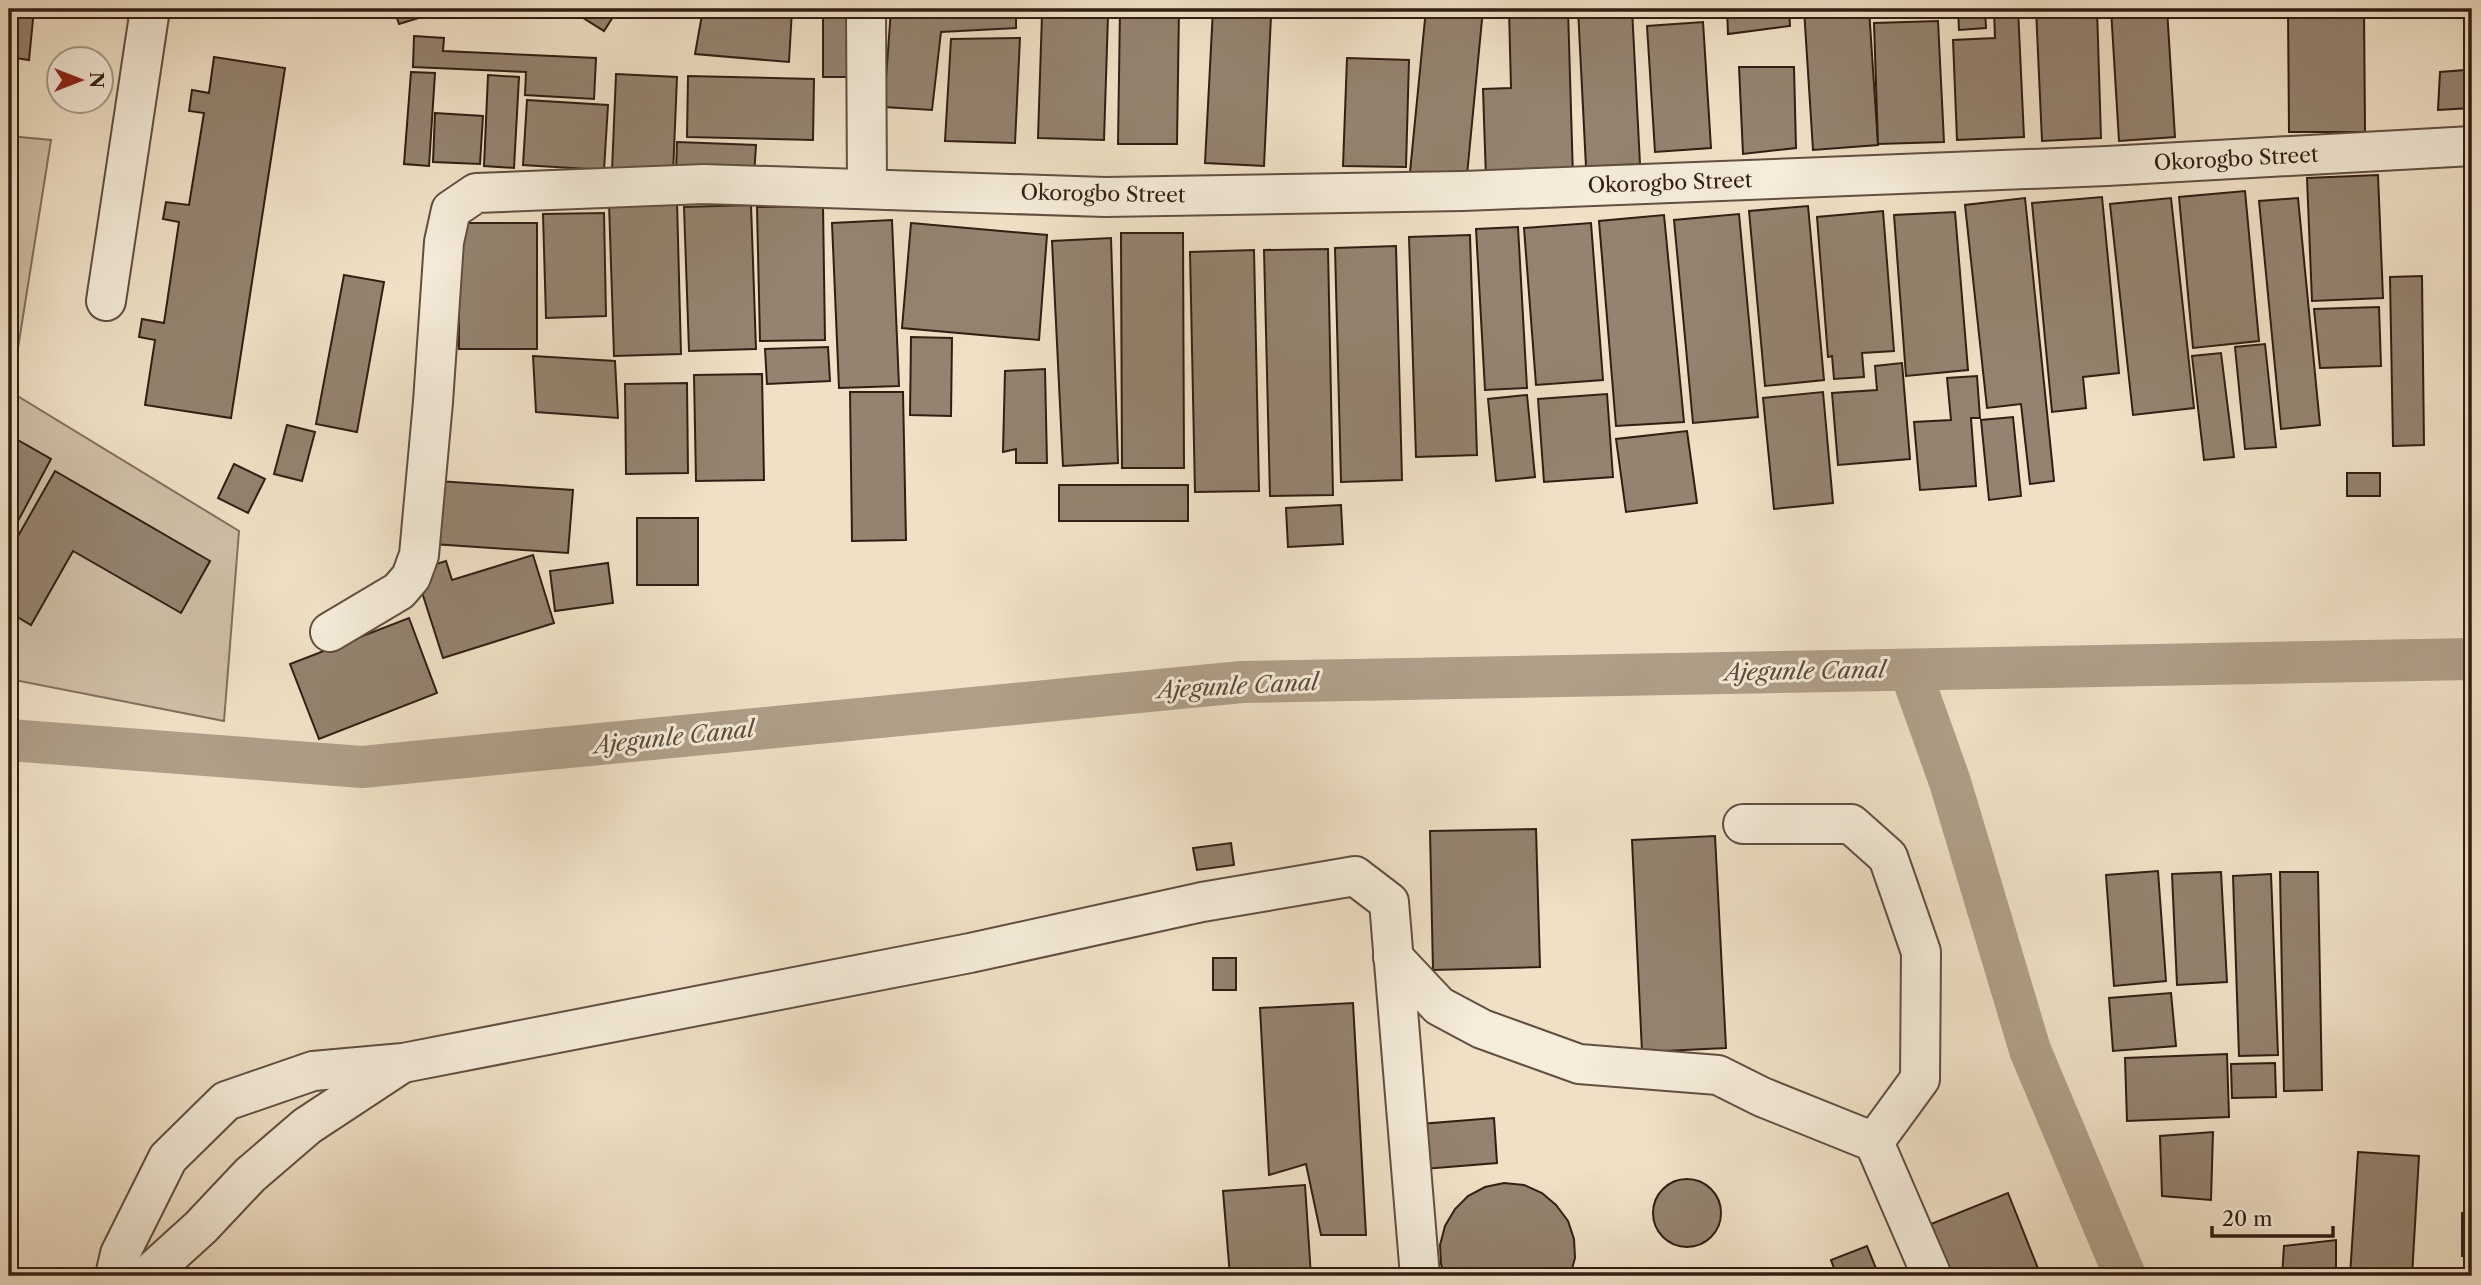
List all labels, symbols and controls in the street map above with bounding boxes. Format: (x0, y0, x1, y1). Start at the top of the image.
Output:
north arrow (46, 46, 116, 116)
text: N (85, 72, 108, 88)
street label: Okorogbo Street (2153, 142, 2319, 175)
street label: Okorogbo Street (1587, 167, 1753, 198)
street label: Okorogbo Street (1020, 180, 1186, 207)
water label: Ajegunle Canal (1721, 656, 1889, 686)
water label: Ajegunle Canal (1154, 668, 1322, 704)
water label: Ajegunle Canal (589, 714, 758, 760)
scale bar (2212, 1194, 2332, 1238)
text: 20 m (2222, 1206, 2273, 1231)

